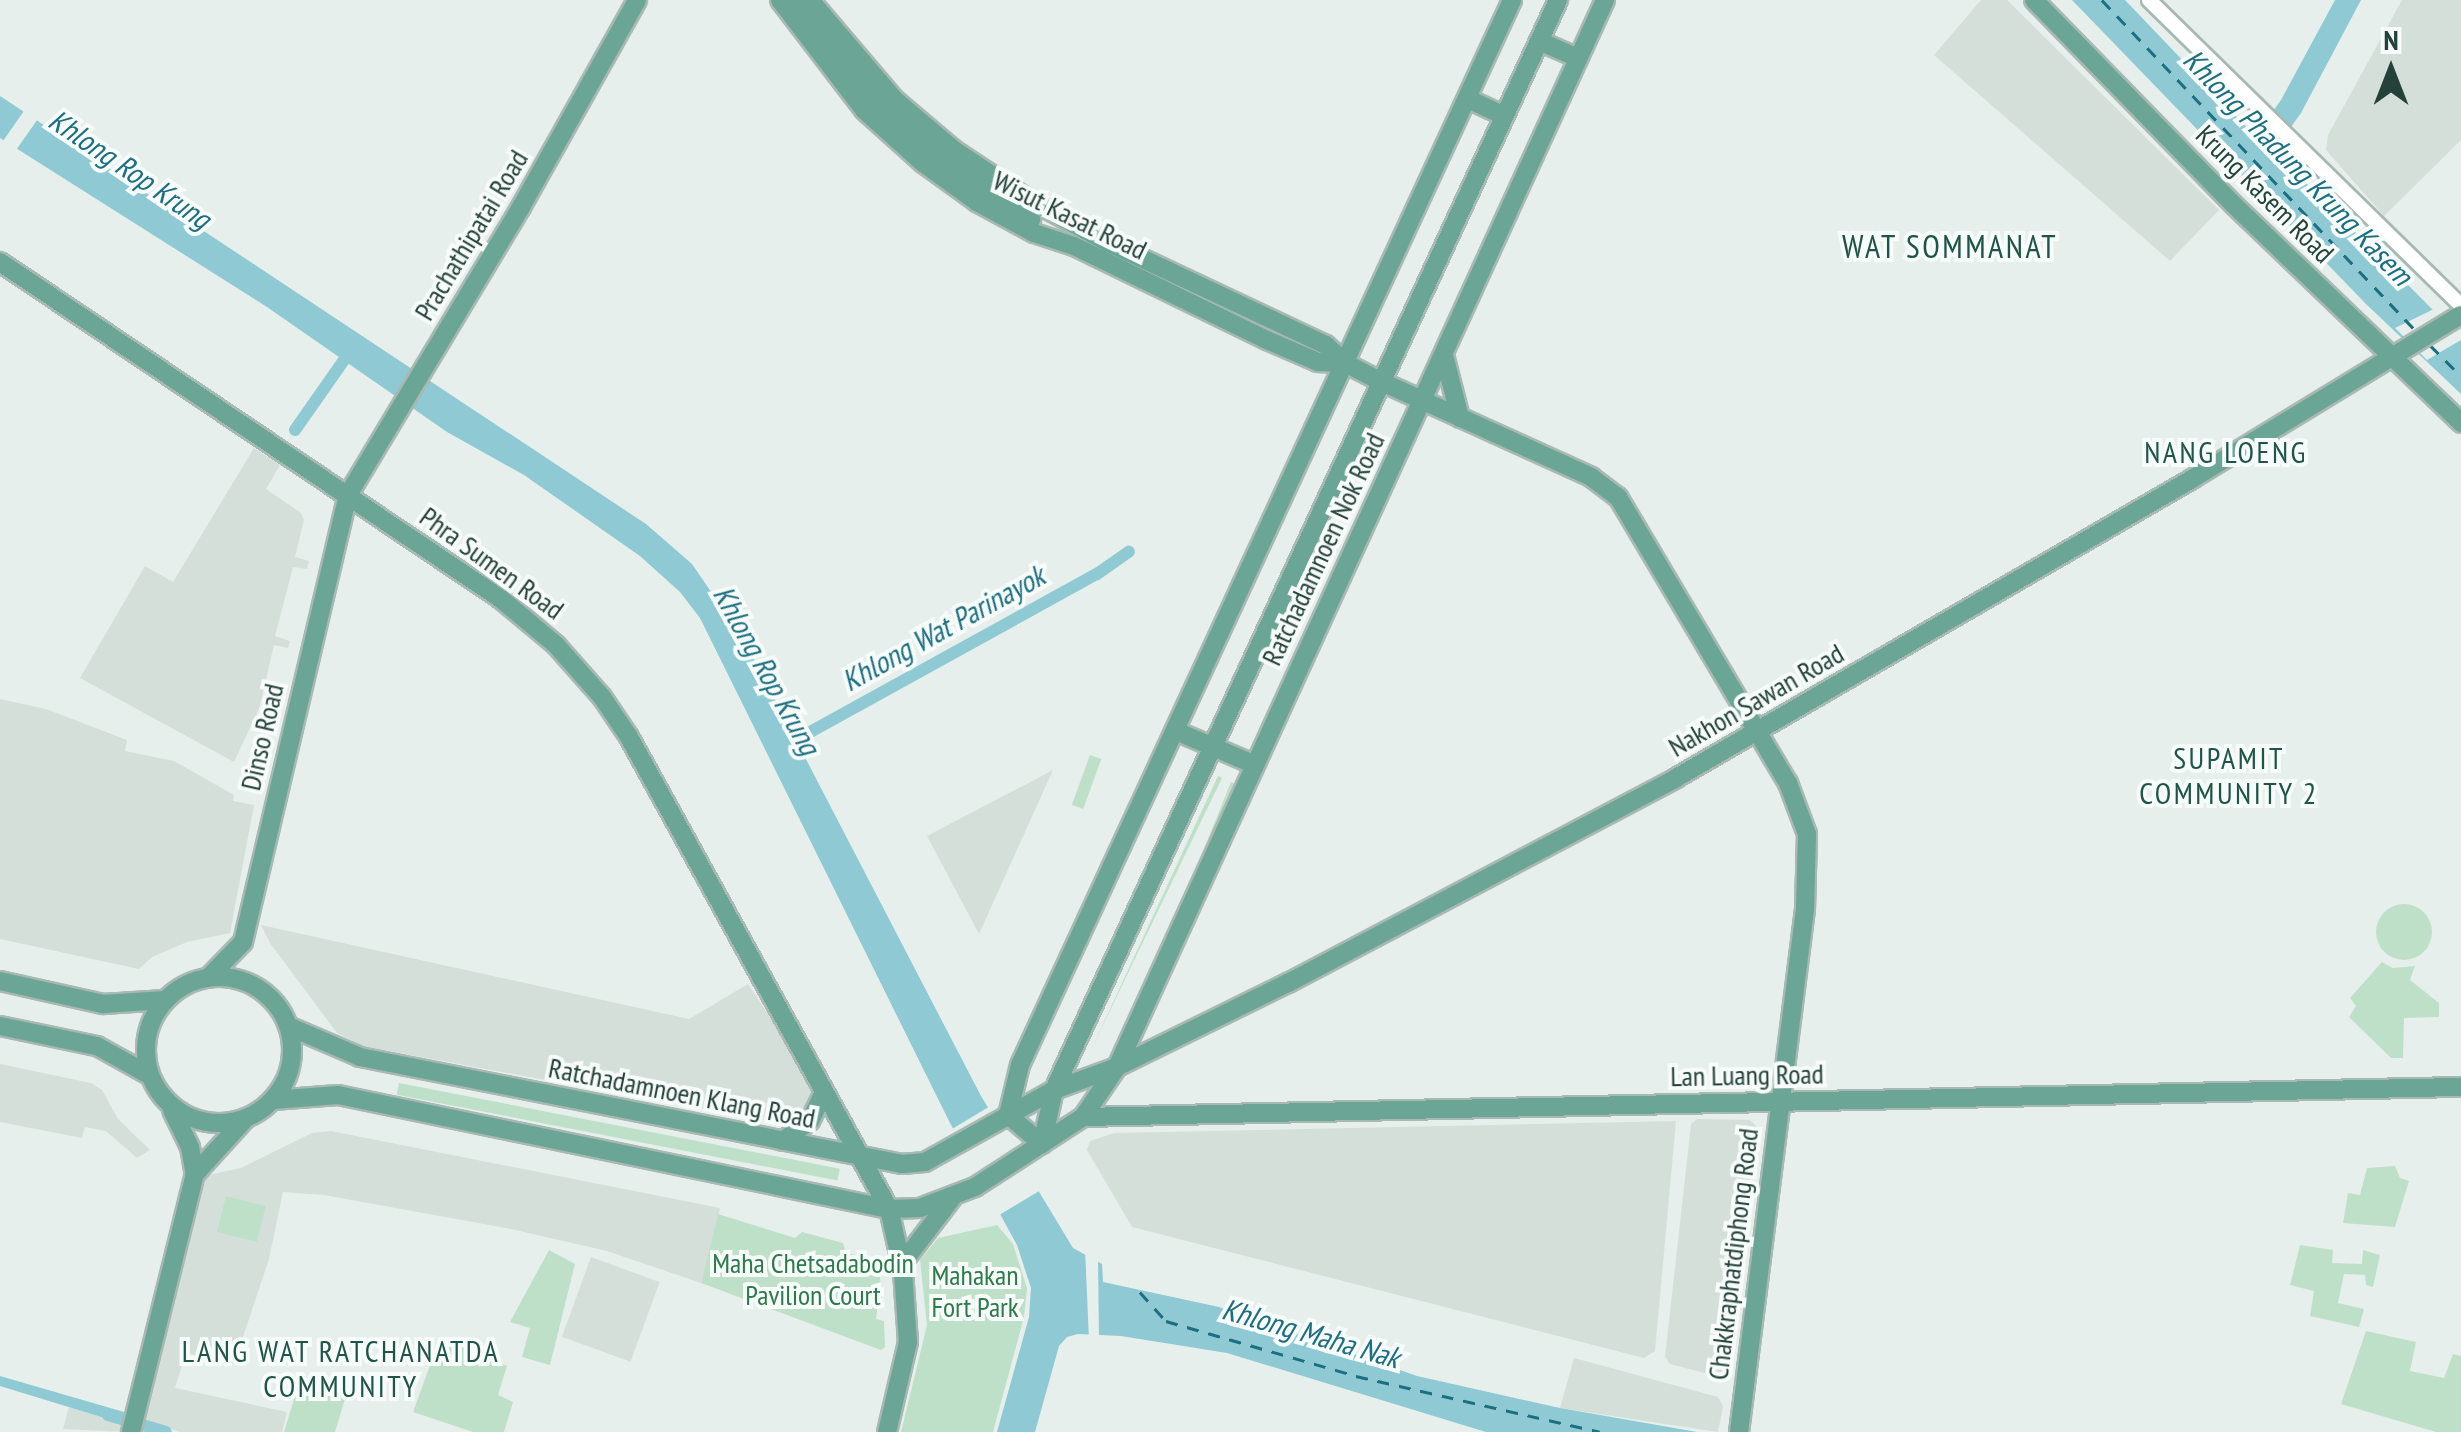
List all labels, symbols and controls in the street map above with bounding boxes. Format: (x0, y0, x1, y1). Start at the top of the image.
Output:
north arrow (2341, 20, 2441, 120)
text: N (2383, 21, 2399, 58)
water label: Khlong Phadung Krung Kasem (2176, 42, 2420, 292)
water label: Khlong Rop Krung (42, 102, 218, 236)
street label: Krung Kasem Road (2189, 118, 2341, 270)
street label: Prachathipatai Road (407, 144, 535, 326)
street label: Wisut Kasat Road (988, 163, 1152, 267)
district label: WAT SOMMANAT (1841, 227, 2059, 265)
street label: Ratchadamnoen Nok Road (1254, 427, 1392, 671)
district label: NANG LOENG (2144, 434, 2308, 470)
street label: Phra Sumen Road (413, 500, 571, 626)
water label: Khlong Wat Parinayok (835, 557, 1051, 699)
water label: Khlong Rop Krung (706, 579, 828, 761)
street label: Nakhon Sawan Road (1662, 636, 1850, 764)
street label: Dinso Road (233, 680, 291, 794)
district label: SUPAMIT COMMUNITY 2 (2139, 740, 2319, 810)
street label: Ratchadamnoen Klang Road (546, 1051, 818, 1135)
street label: Lan Luang Road (1670, 1057, 1824, 1093)
street label: Chakkraphatdiphong Road (1701, 1126, 1765, 1382)
park label: Maha Chetsadabodin Pavilion Court (712, 1246, 914, 1312)
park label: Mahakan Fort Park (931, 1258, 1019, 1324)
water label: Khlong Maha Nak (1218, 1290, 1404, 1376)
district label: LANG WAT RATCHANATDA COMMUNITY (181, 1333, 501, 1404)

